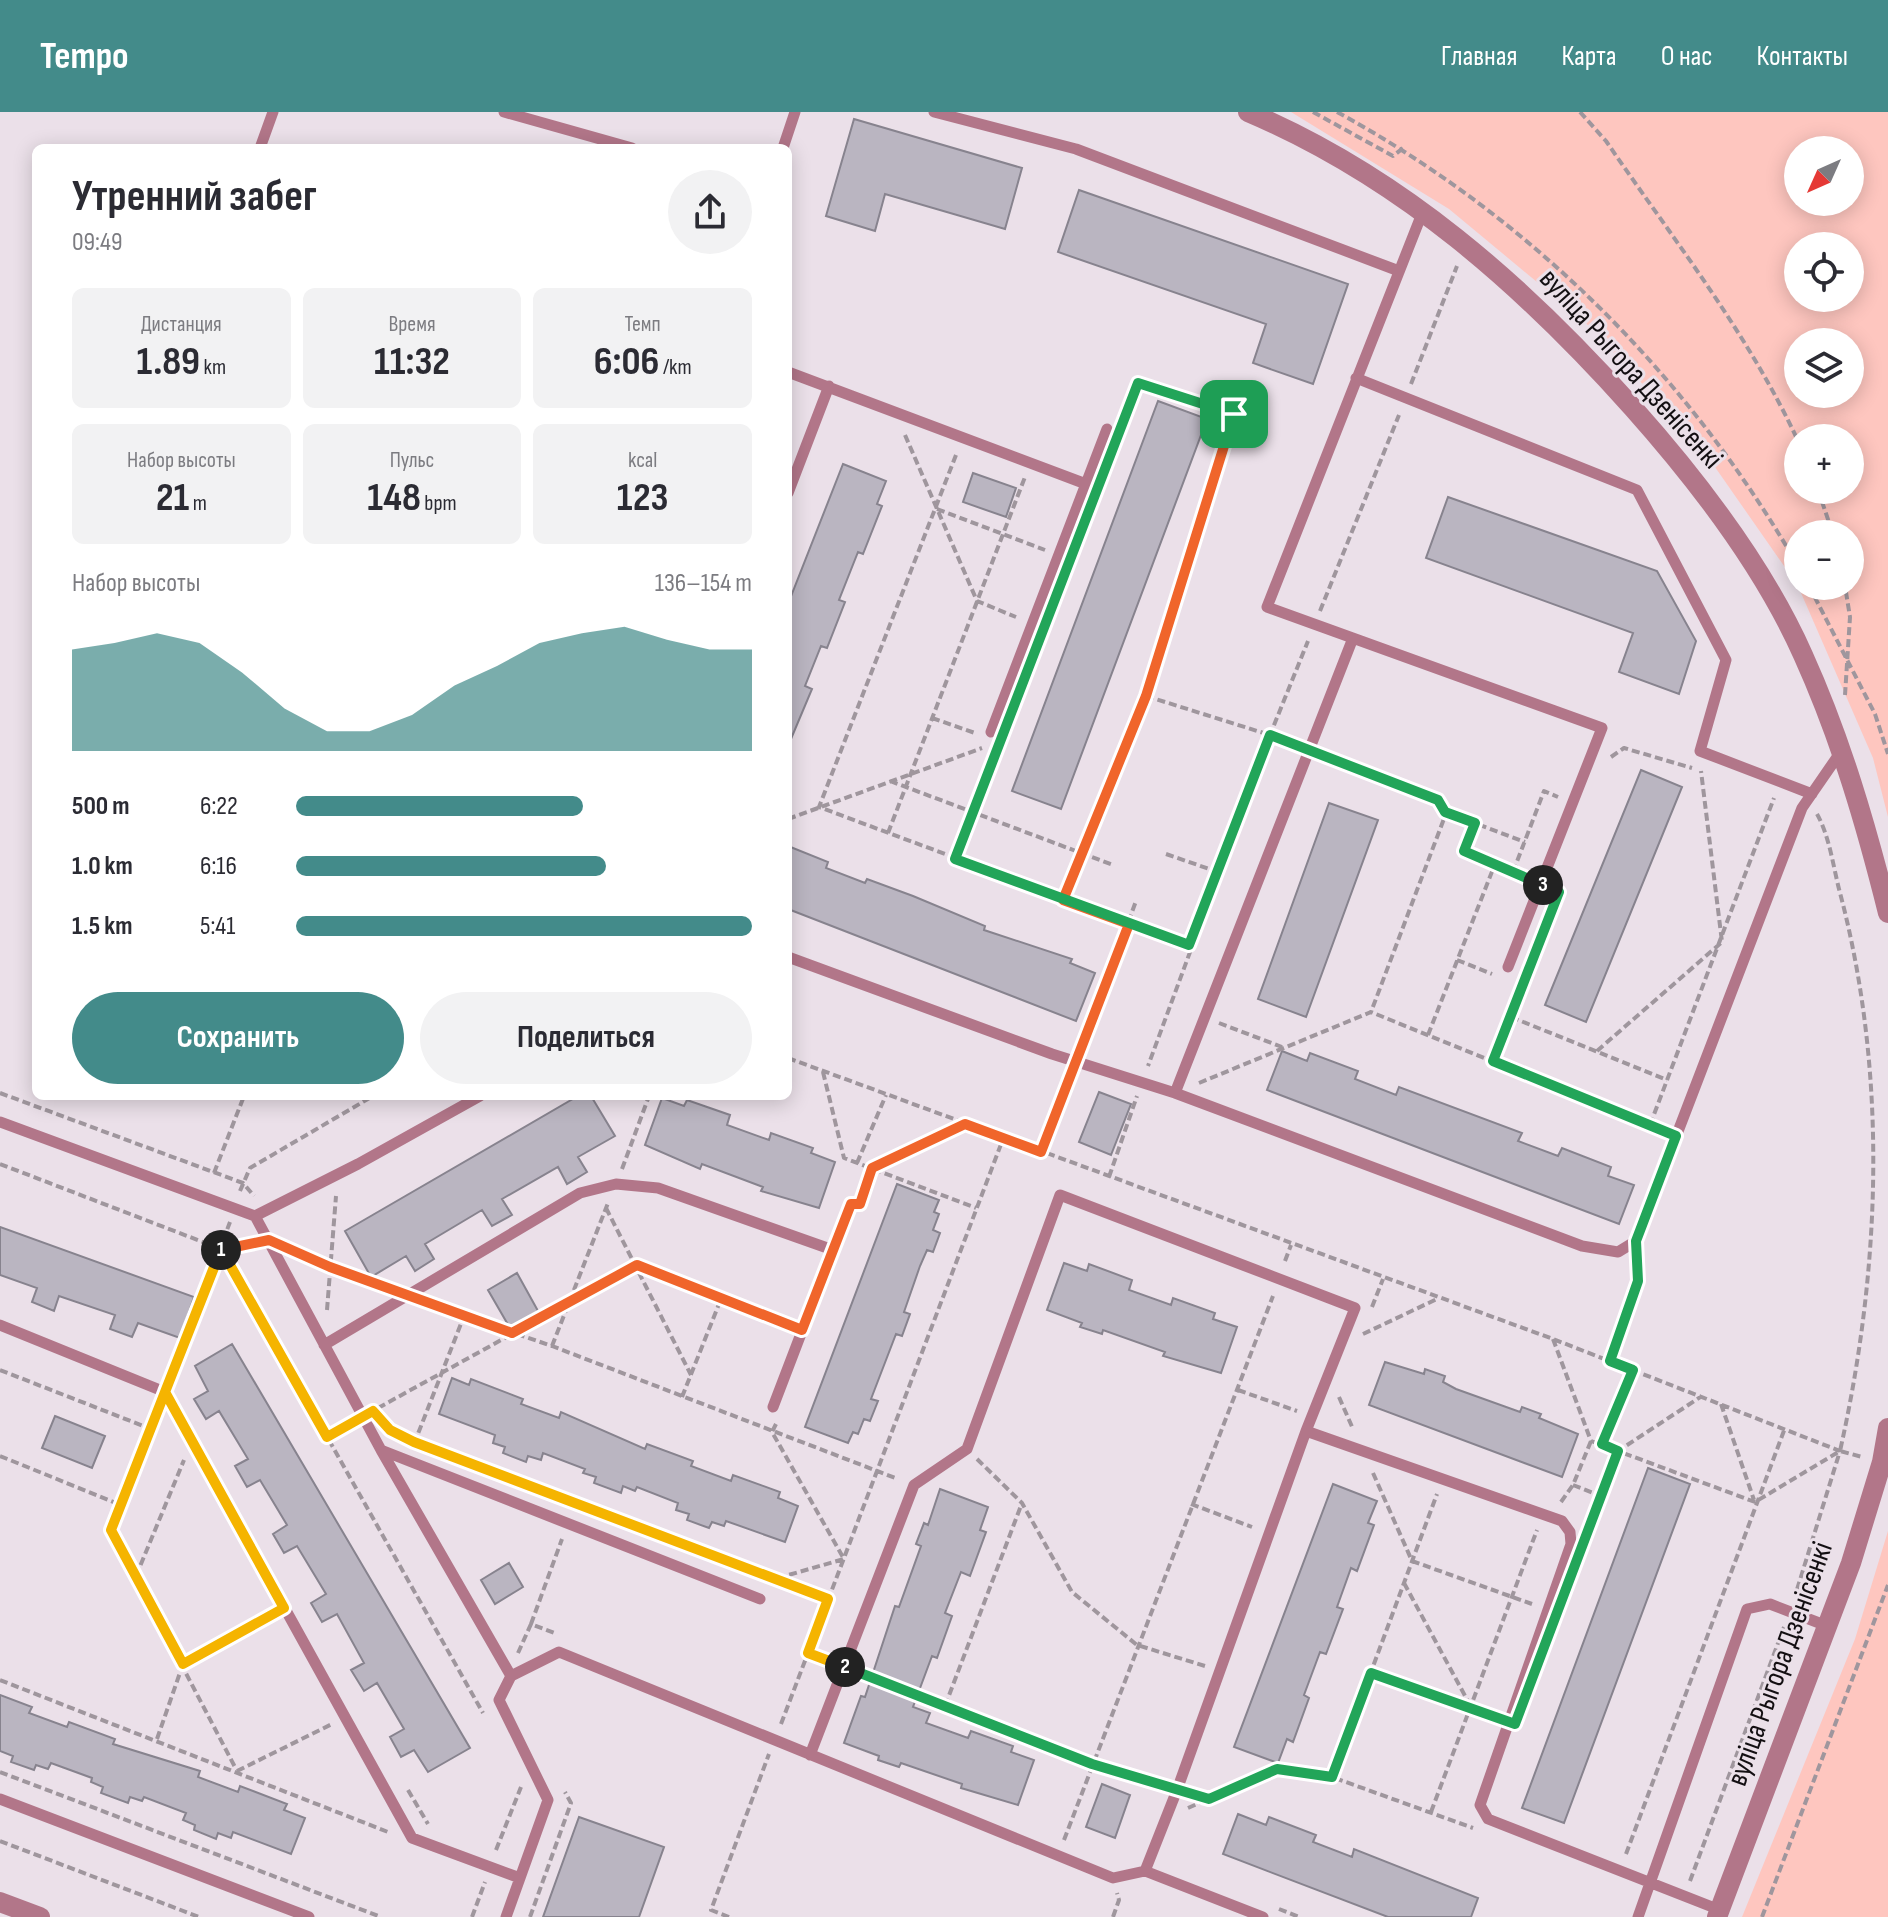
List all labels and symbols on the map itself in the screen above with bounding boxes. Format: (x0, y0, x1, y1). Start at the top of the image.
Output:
north arrow (1784, 136, 1864, 216)
street label: вуліца Рыгора Дзенісенкі (1532, 261, 1730, 477)
pin (1200, 380, 1268, 448)
pin: 3 (1523, 865, 1563, 905)
pin: 1 (201, 1230, 241, 1270)
street label: вуліца Рыгора Дзенісенкі (1719, 1537, 1841, 1791)
pin: 2 (825, 1647, 865, 1687)

